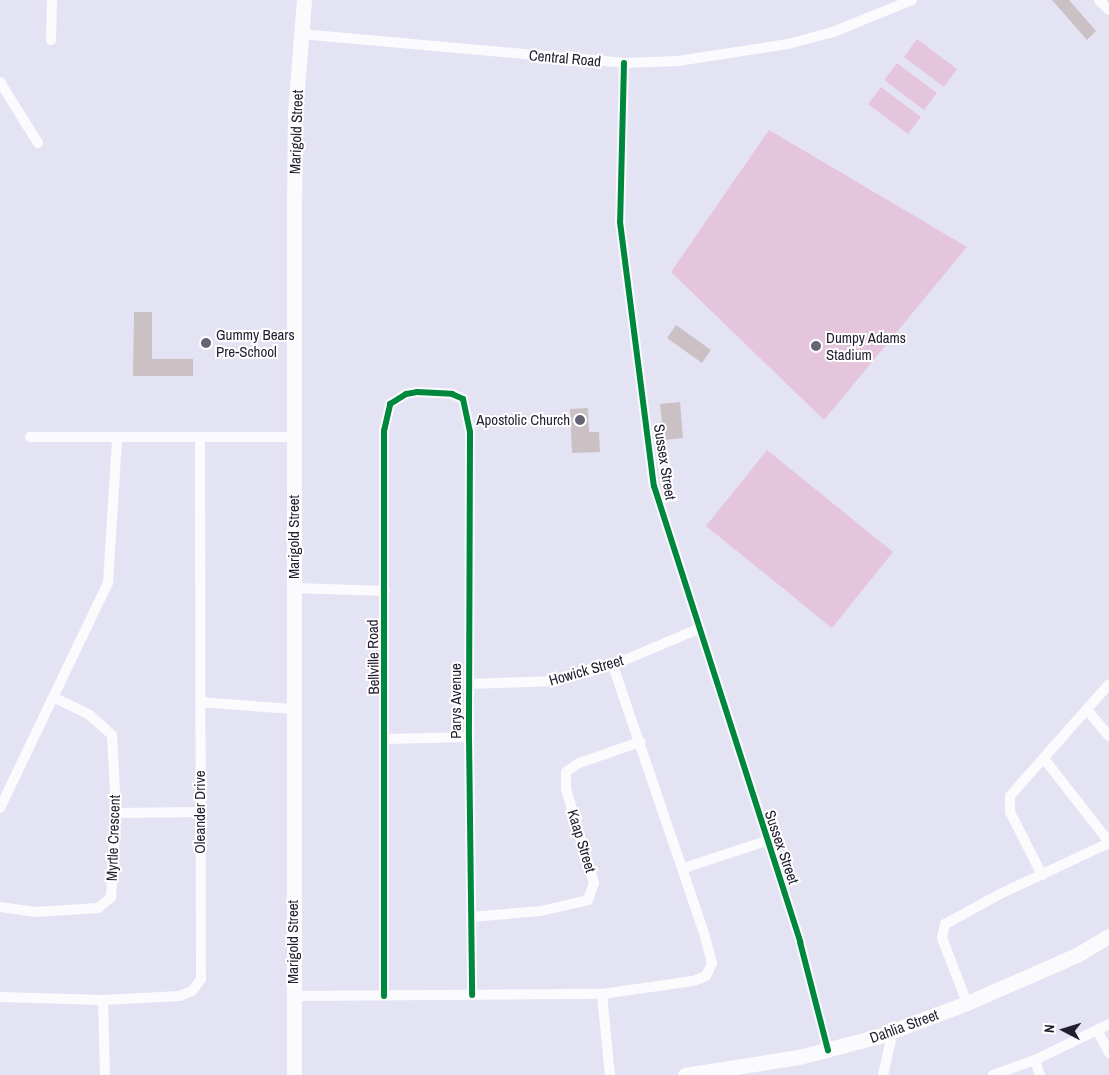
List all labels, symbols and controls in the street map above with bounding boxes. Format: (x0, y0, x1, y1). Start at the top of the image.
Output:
street label: Central Road (528, 46, 602, 70)
street label: Marigold Street (286, 90, 306, 174)
place label: Gummy Bears Pre-School (216, 325, 295, 360)
place label: Dumpy Adams Stadium (826, 328, 907, 363)
marker: Gummy Bears Pre-School (200, 337, 212, 349)
marker: Dumpy Adams Stadium (810, 340, 822, 352)
place label: Apostolic Church (476, 411, 570, 429)
marker: Apostolic Church (574, 414, 586, 426)
street label: Sussex Street (650, 423, 680, 501)
street label: Marigold Street (285, 495, 303, 579)
street label: Bellville Road (363, 619, 383, 695)
street label: Howick Street (547, 651, 625, 689)
street label: Parys Avenue (447, 663, 465, 739)
street label: Oleander Drive (191, 770, 209, 854)
street label: Myrtle Crescent (103, 795, 123, 881)
street label: Kaap Street (564, 807, 600, 875)
street label: Sussex Street (761, 808, 803, 886)
street label: Marigold Street (284, 900, 302, 984)
street label: Dahlia Street (867, 1005, 941, 1047)
north arrow (1039, 1005, 1089, 1055)
text: N (1040, 1024, 1058, 1034)

